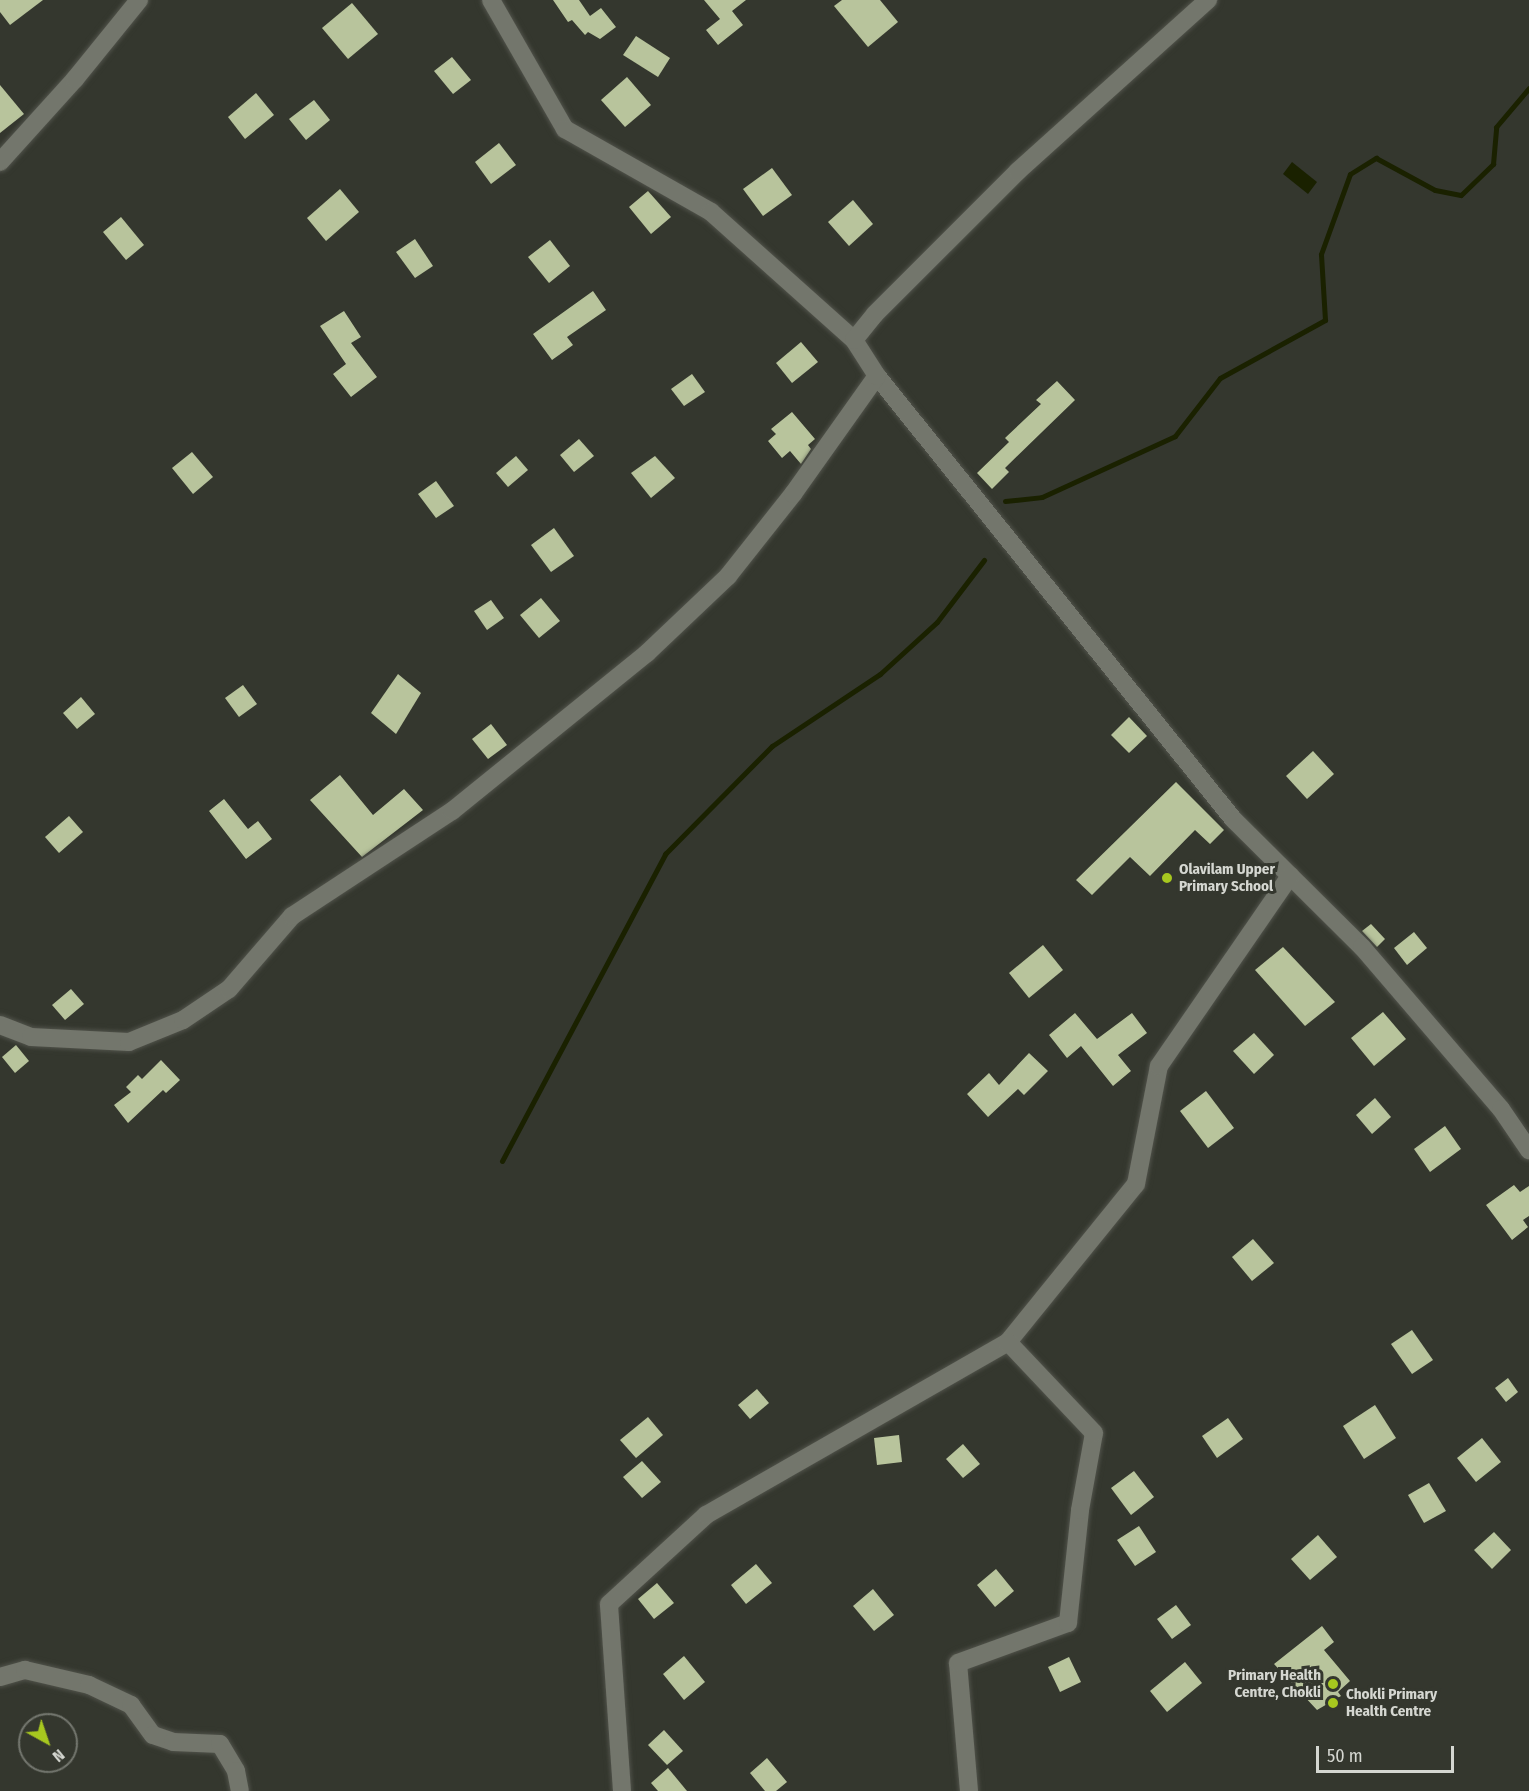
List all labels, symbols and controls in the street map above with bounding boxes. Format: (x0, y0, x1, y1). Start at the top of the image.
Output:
place label: Olavilam Upper Primary School (1179, 860, 1275, 895)
marker: Olavilam Upper Primary School (1160, 871, 1174, 885)
place label: Primary Health Centre, Chokli (1228, 1666, 1321, 1701)
marker: Primary Health Centre, Chokli (1326, 1677, 1340, 1691)
place label: Chokli Primary Health Centre (1346, 1685, 1437, 1720)
marker: Chokli Primary Health Centre (1324, 1694, 1342, 1712)
north arrow (18, 1713, 78, 1773)
scale bar (1319, 1734, 1457, 1772)
text: N (49, 1745, 68, 1766)
text: 50 m (1327, 1745, 1363, 1767)

